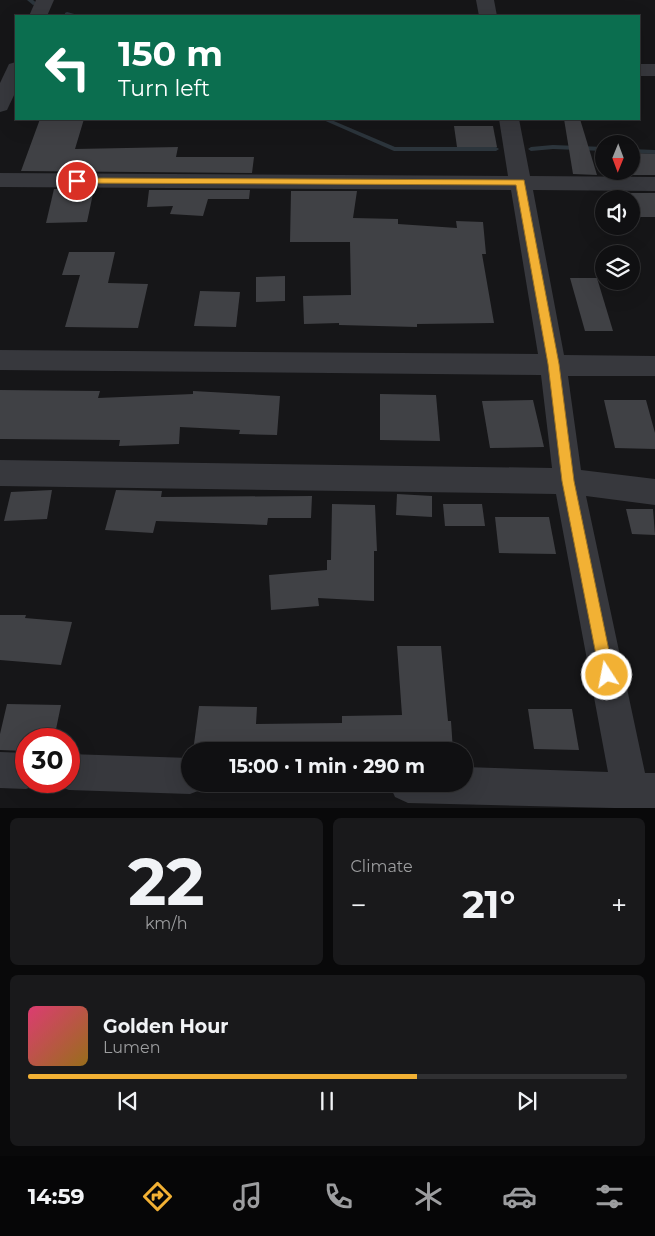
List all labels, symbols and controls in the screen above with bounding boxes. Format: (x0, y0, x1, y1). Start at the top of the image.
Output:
text: 150 m (118, 32, 223, 75)
icon: left (35, 35, 100, 100)
text: Turn left (118, 75, 210, 102)
north arrow (595, 135, 640, 180)
map controls (595, 135, 640, 290)
pin (56, 160, 98, 202)
icon: arrive (63, 167, 91, 195)
button: sound (595, 190, 640, 235)
button: layers (595, 245, 640, 290)
position arrow (580, 648, 632, 700)
speed limit sign: 30 (15, 728, 80, 793)
text: 15:00 · 1 min · 290 m (229, 755, 425, 778)
text: 22 (128, 842, 205, 921)
text: Climate (351, 857, 413, 876)
text: 21° (462, 881, 515, 928)
text: − (351, 888, 367, 922)
text: + (611, 888, 627, 922)
text: km/h (145, 914, 188, 933)
text: Golden Hour (103, 1015, 229, 1038)
text: Lumen (103, 1038, 161, 1057)
icon: previous (114, 1087, 142, 1115)
icon: pause (313, 1087, 341, 1115)
icon: next (513, 1087, 541, 1115)
icon: directions (140, 1179, 175, 1214)
icon: music (230, 1179, 265, 1214)
icon: phone (321, 1179, 356, 1214)
icon: climate (411, 1179, 446, 1214)
icon: car (502, 1179, 537, 1214)
icon: filters (592, 1179, 627, 1214)
text: 14:59 (28, 1183, 85, 1210)

